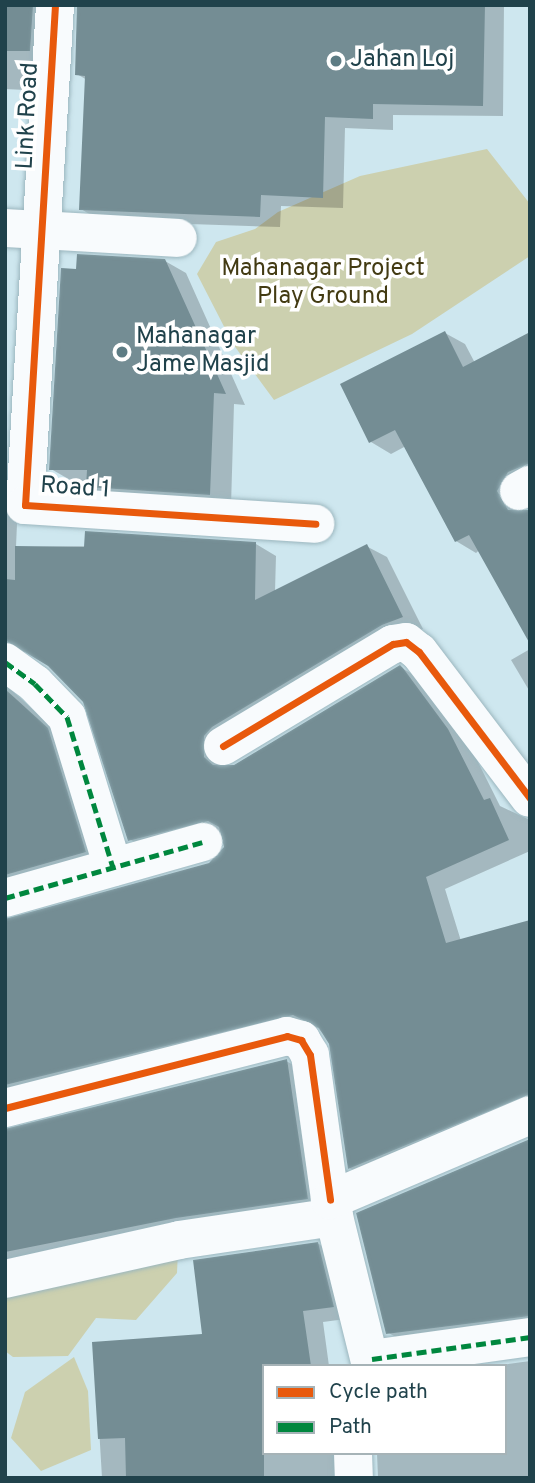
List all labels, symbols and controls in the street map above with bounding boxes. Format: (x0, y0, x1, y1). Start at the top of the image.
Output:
place label: Jahan Loj (350, 47, 454, 75)
marker: Jahan Loj (328, 53, 344, 69)
street label: Link Road (12, 62, 46, 170)
park label: Mahanagar Project Play Ground (221, 256, 425, 312)
place label: Mahanagar Jame Masjid (136, 324, 269, 380)
marker: Mahanagar Jame Masjid (114, 344, 130, 360)
street label: Road 1 (39, 472, 111, 506)
legend (262, 1364, 507, 1455)
text: Cycle path (329, 1379, 428, 1406)
text: Path (329, 1414, 372, 1441)

